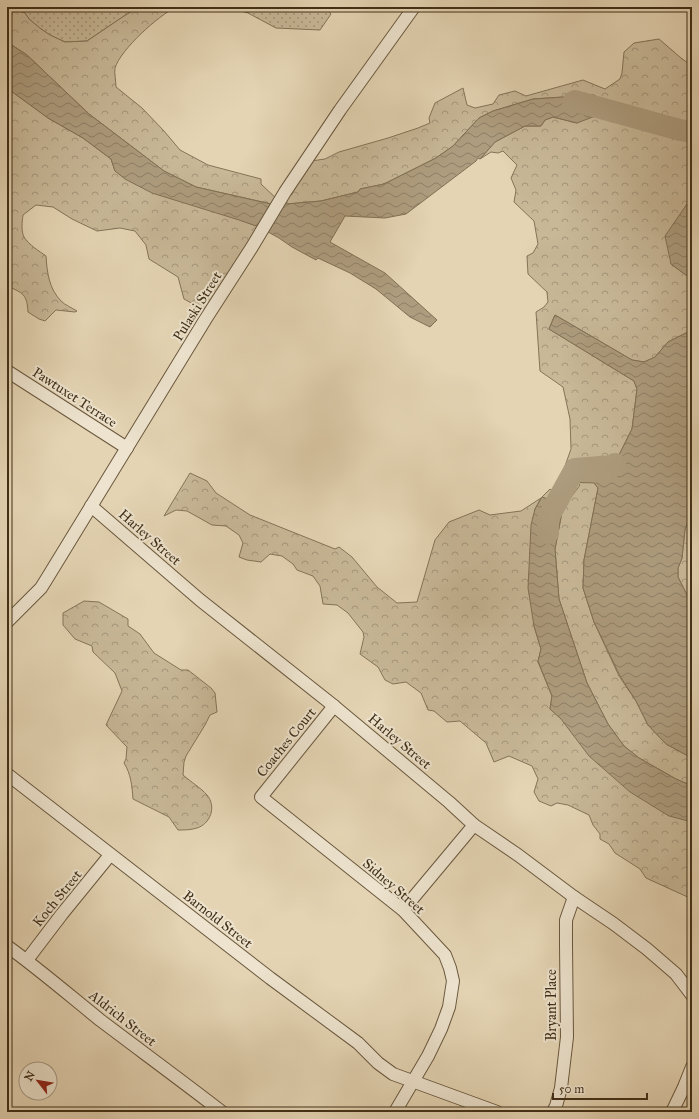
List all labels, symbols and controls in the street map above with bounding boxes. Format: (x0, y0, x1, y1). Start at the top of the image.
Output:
street label: Pulaski Street (169, 268, 225, 344)
street label: Pawtuxet Terrace (29, 364, 120, 431)
street label: Harley Street (115, 506, 184, 569)
street label: Coaches Court (253, 704, 320, 781)
street label: Harley Street (365, 710, 435, 773)
street label: Sidney Street (359, 855, 428, 918)
street label: Koch Street (29, 866, 86, 930)
street label: Barnold Street (179, 887, 256, 952)
street label: Bryant Place (543, 969, 560, 1041)
street label: Aldrich Street (85, 986, 160, 1050)
north arrow (18, 1061, 58, 1101)
text: N (22, 1068, 38, 1083)
scale bar (553, 1075, 647, 1101)
text: 50 m (559, 1082, 584, 1096)

